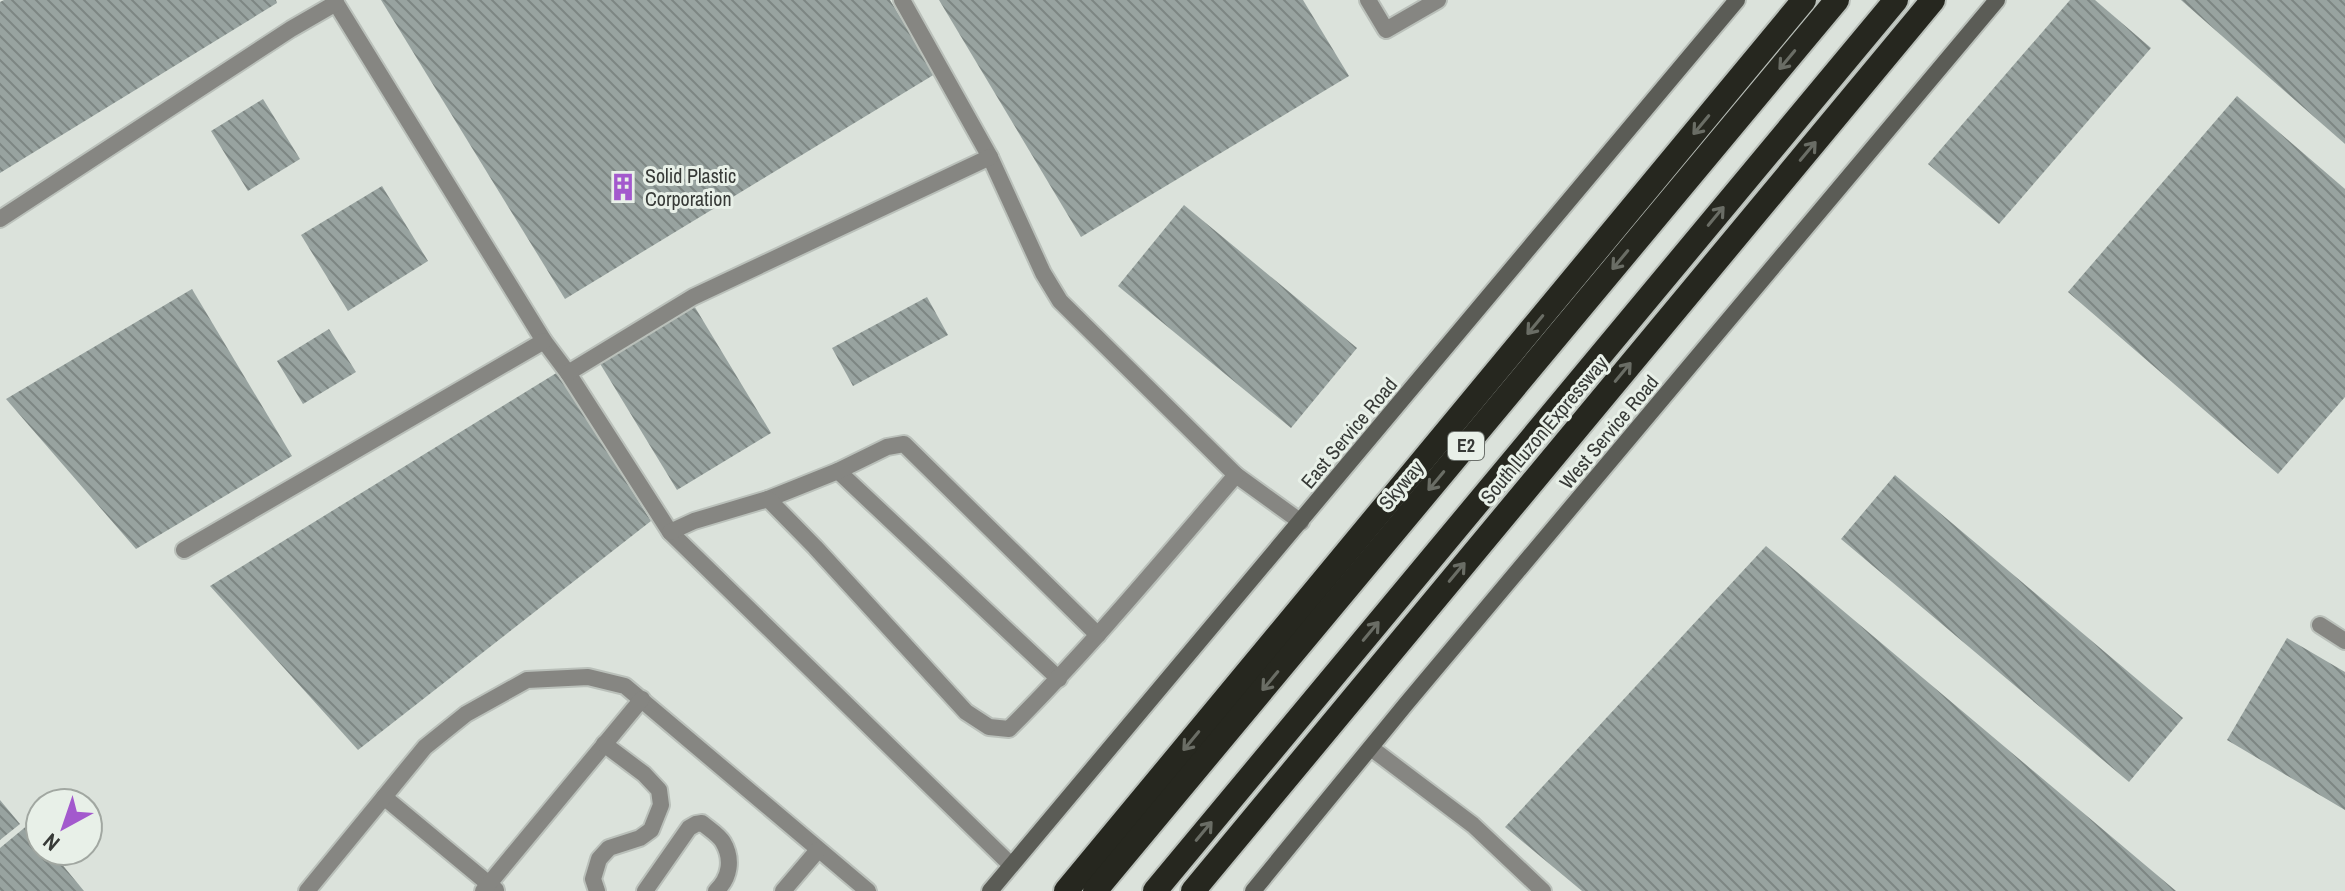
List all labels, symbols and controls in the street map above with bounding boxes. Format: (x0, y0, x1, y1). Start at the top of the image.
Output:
one-way arrow (1778, 49, 1796, 70)
one-way arrow (1692, 114, 1710, 134)
one-way arrow (1799, 141, 1817, 162)
place label: Solid Plastic Corporation (645, 162, 736, 212)
building icon: Solid Plastic Corporation (608, 172, 638, 202)
one-way arrow (1707, 207, 1725, 227)
one-way arrow (1611, 249, 1629, 270)
one-way arrow (1526, 314, 1544, 335)
street label: South Luzon Expressway (1474, 350, 1614, 509)
one-way arrow (1614, 363, 1632, 383)
street label: West Service Road (1553, 369, 1664, 494)
street label: East Service Road (1294, 372, 1403, 494)
road number: E2 (1448, 432, 1484, 460)
street label: Skyway (1372, 454, 1430, 515)
one-way arrow (1427, 470, 1445, 491)
one-way arrow (1448, 563, 1466, 583)
one-way arrow (1362, 621, 1380, 642)
one-way arrow (1261, 670, 1279, 691)
one-way arrow (1182, 730, 1200, 751)
north arrow (24, 787, 104, 867)
one-way arrow (1195, 821, 1213, 842)
text: N (37, 827, 66, 858)

